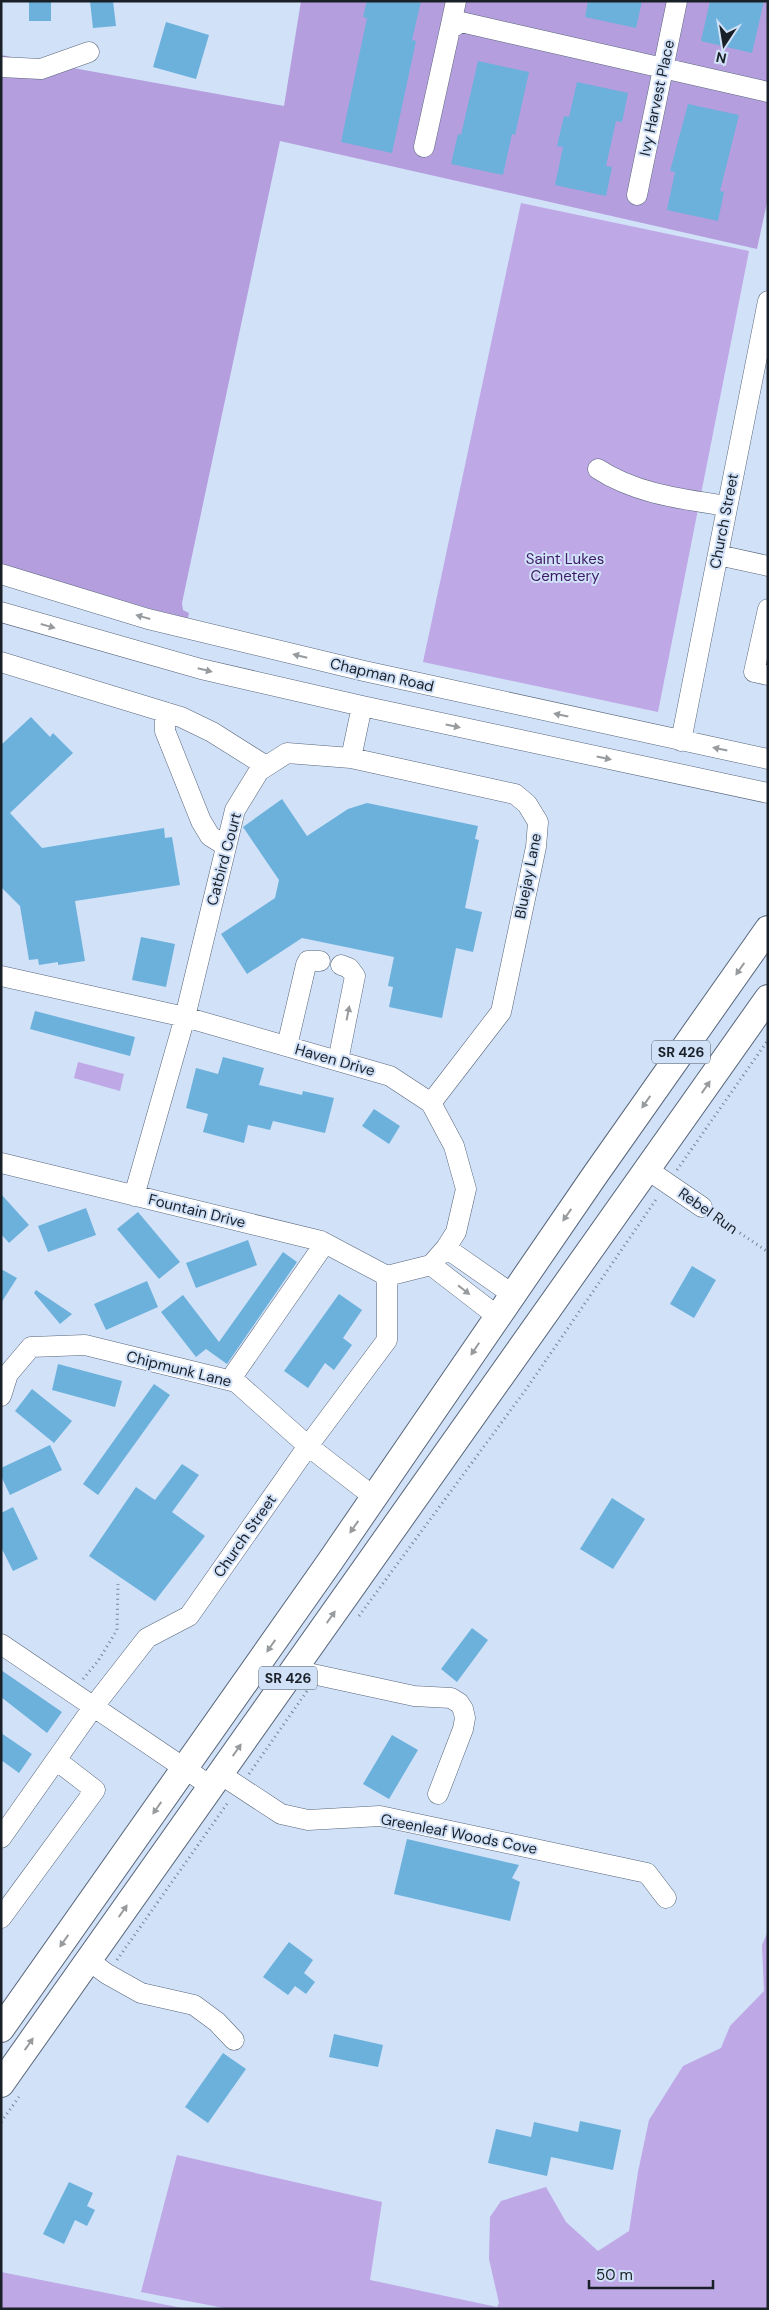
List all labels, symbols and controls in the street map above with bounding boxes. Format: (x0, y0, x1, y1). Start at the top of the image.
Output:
north arrow (699, 20, 749, 70)
street label: Ivy Harvest Place (635, 38, 679, 158)
text: N (714, 48, 728, 68)
street label: Church Street (705, 471, 743, 570)
park label: Saint Lukes Cemetery (526, 549, 604, 586)
one-way arrow (135, 612, 150, 620)
one-way arrow (41, 623, 56, 631)
one-way arrow (293, 652, 308, 660)
street label: Chapman Road (328, 653, 436, 697)
one-way arrow (197, 666, 212, 674)
one-way arrow (554, 711, 569, 719)
one-way arrow (445, 722, 461, 730)
one-way arrow (712, 745, 728, 753)
one-way arrow (596, 754, 612, 762)
street label: Catbird Court (202, 810, 246, 908)
street label: Bluejay Lane (510, 832, 546, 920)
one-way arrow (735, 963, 745, 976)
one-way arrow (344, 1005, 352, 1021)
street label: Haven Drive (293, 1039, 377, 1081)
road number: SR 426 (652, 1040, 710, 1064)
one-way arrow (701, 1080, 711, 1094)
one-way arrow (641, 1095, 651, 1109)
street label: Rebel Run (674, 1183, 742, 1239)
street label: Fountain Drive (146, 1189, 248, 1233)
one-way arrow (562, 1208, 572, 1222)
one-way arrow (457, 1285, 470, 1296)
one-way arrow (470, 1342, 480, 1356)
street label: Chipmunk Lane (124, 1346, 234, 1392)
street label: Church Street (209, 1490, 281, 1581)
one-way arrow (349, 1520, 359, 1533)
one-way arrow (326, 1610, 336, 1624)
one-way arrow (266, 1639, 276, 1653)
road number: SR 426 (259, 1666, 317, 1690)
one-way arrow (232, 1743, 242, 1757)
one-way arrow (152, 1801, 162, 1815)
street label: Greenleaf Woods Cove (379, 1809, 539, 1859)
one-way arrow (118, 1904, 128, 1918)
one-way arrow (59, 1934, 69, 1947)
one-way arrow (24, 2037, 34, 2051)
scale bar (589, 2258, 713, 2290)
text: 50 m (596, 2265, 633, 2285)

